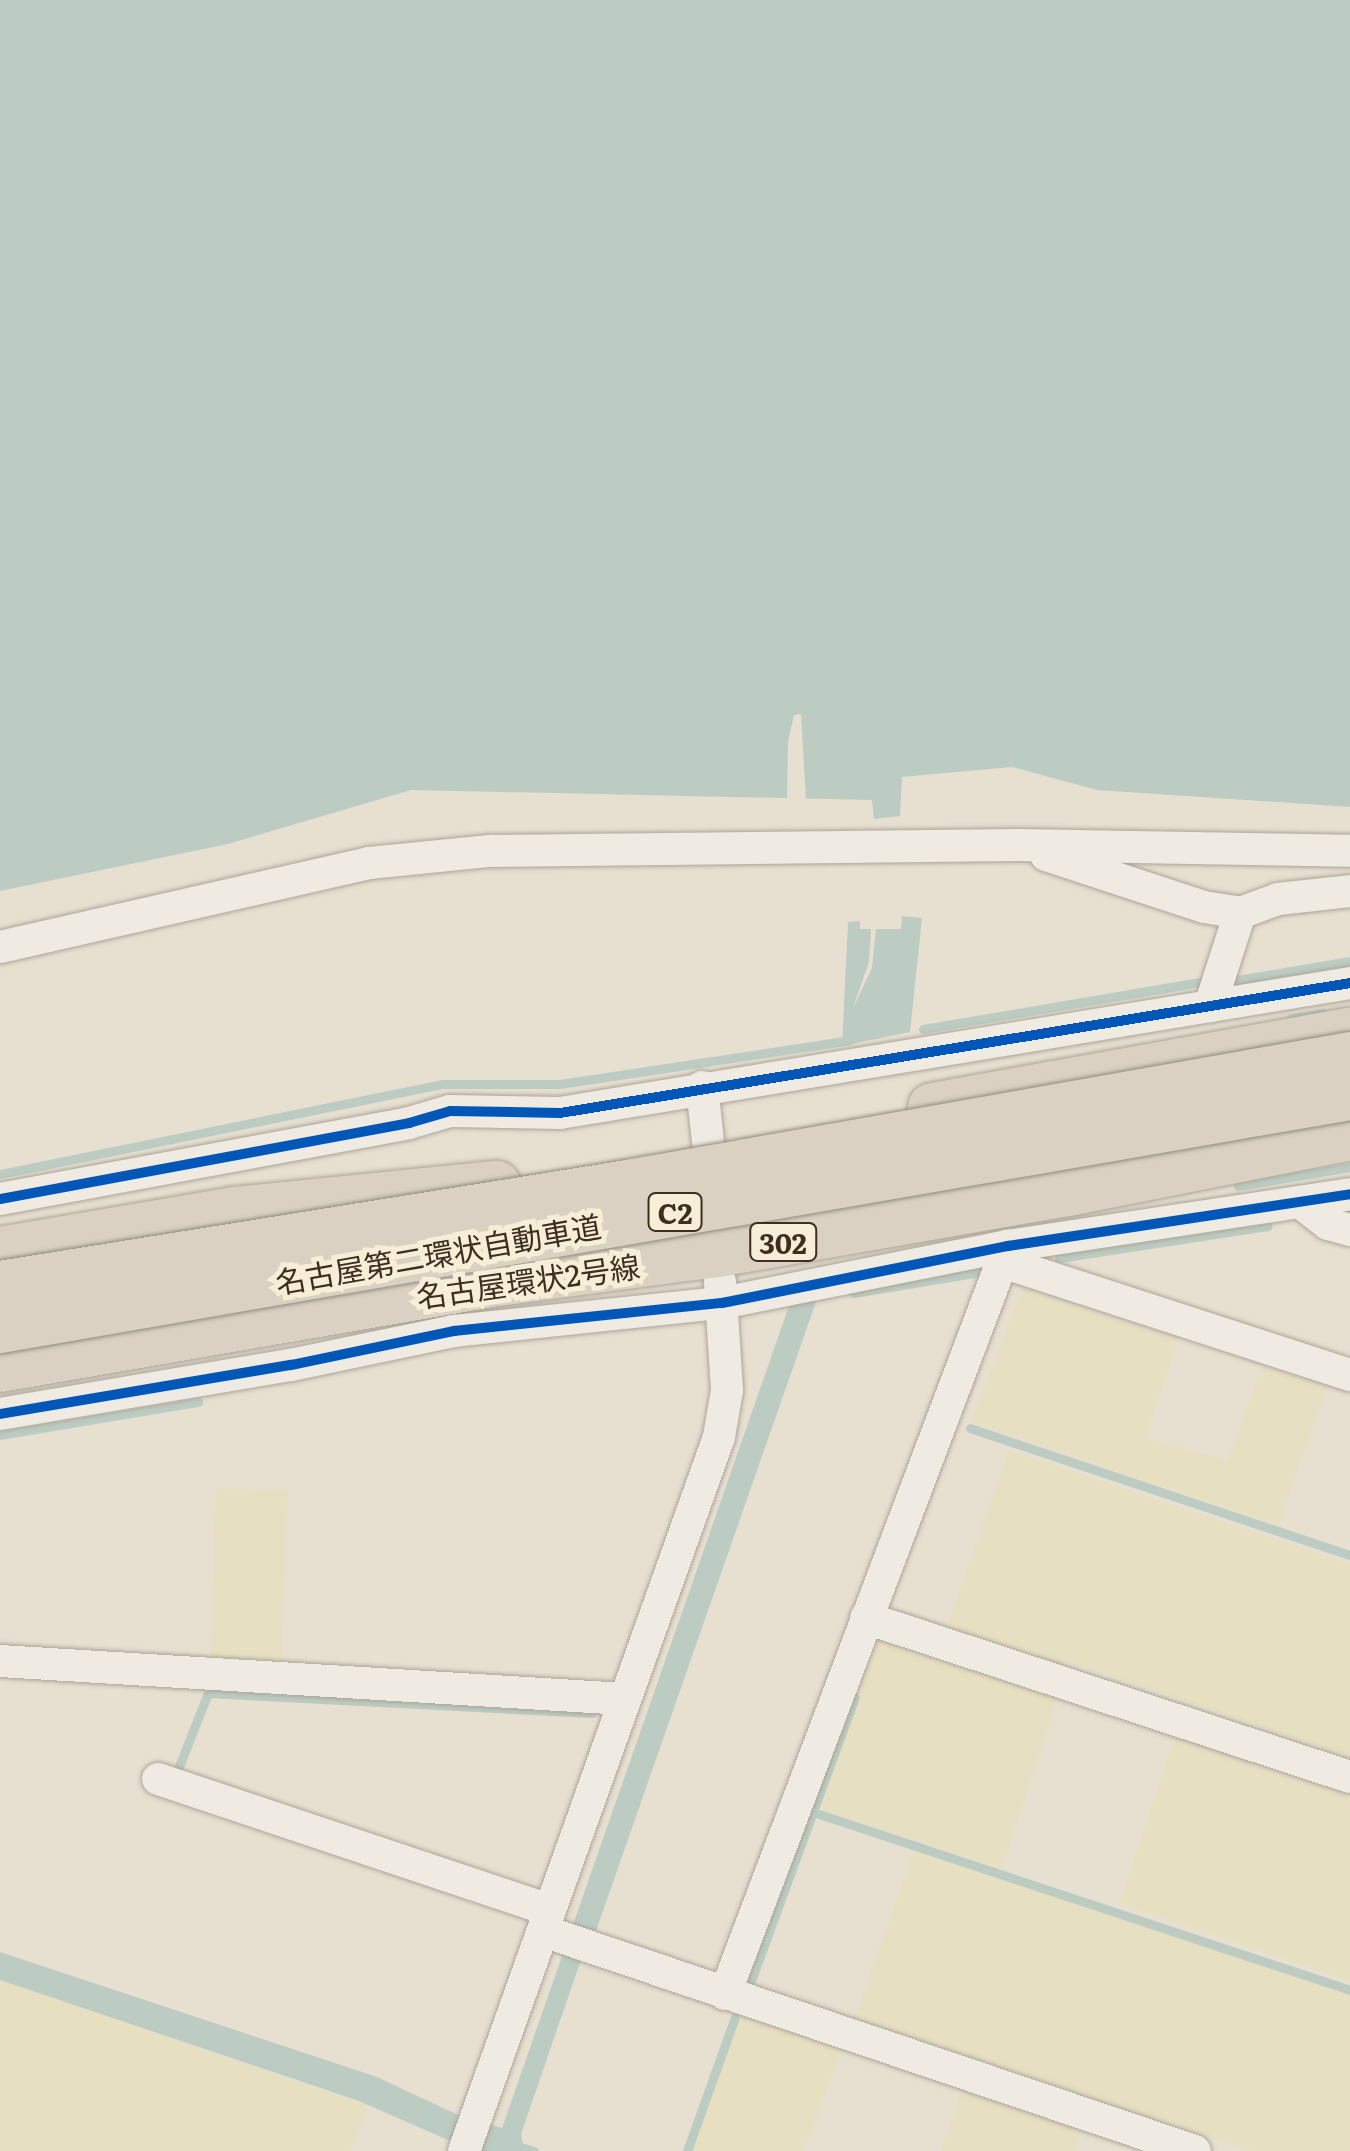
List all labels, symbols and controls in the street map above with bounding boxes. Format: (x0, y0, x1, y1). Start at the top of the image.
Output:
road number: C2 (648, 1189, 702, 1235)
street label: 名古屋第二環状自動車道 (272, 1207, 604, 1299)
road number: 302 (748, 1219, 818, 1265)
street label: 名古屋環状2号線 (414, 1247, 642, 1313)

